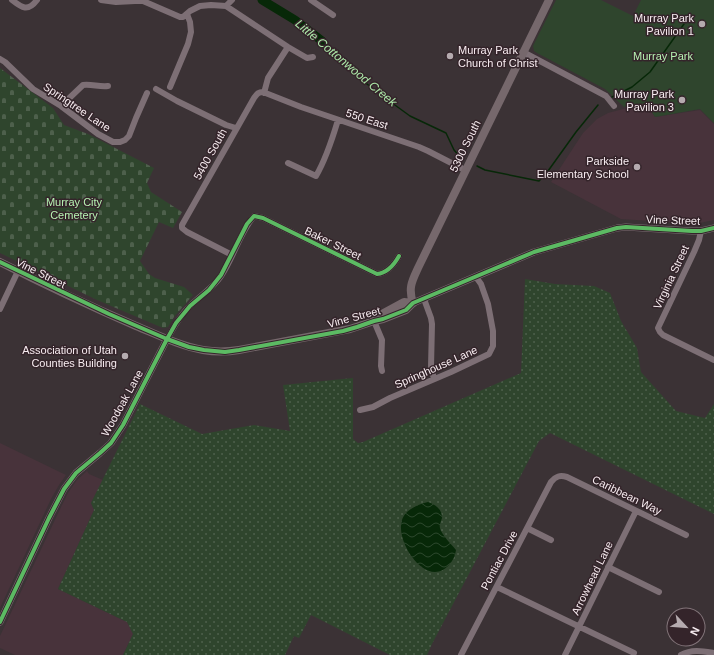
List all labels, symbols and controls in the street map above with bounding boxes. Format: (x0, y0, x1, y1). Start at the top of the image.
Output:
place label: Murray Park Pavilion 1 (634, 12, 694, 37)
water label: Little Cottonwood Creek (292, 16, 400, 110)
marker: Murray Park Pavilion 1 (697, 19, 707, 29)
place label: Murray Park Church of Christ (458, 44, 537, 69)
park label: Murray Park (633, 50, 693, 62)
marker: Murray Park Church of Christ (445, 51, 455, 61)
street label: Springtree Lane (41, 80, 113, 134)
place label: Murray Park Pavilion 3 (614, 88, 674, 113)
marker: Murray Park Pavilion 3 (677, 95, 687, 105)
street label: 550 East (344, 107, 390, 131)
street label: 5300 South (447, 118, 483, 174)
street label: 5400 South (191, 126, 229, 182)
place label: Parkside Elementary School (537, 155, 629, 180)
marker: Parkside Elementary School (632, 162, 642, 172)
park label: Murray City Cemetery (46, 196, 103, 221)
street label: Vine Street (646, 213, 700, 227)
street label: Baker Street (303, 224, 363, 262)
street label: Virginia Street (651, 243, 691, 311)
street label: Vine Street (14, 256, 68, 290)
street label: Vine Street (326, 304, 382, 330)
street label: Springhouse Lane (393, 343, 479, 391)
place label: Association of Utah Counties Building (22, 344, 117, 369)
marker: Association of Utah Counties Building (120, 351, 130, 361)
street label: Woodoak Lane (99, 368, 145, 438)
street label: Caribbean Way (590, 473, 664, 517)
street label: Pontiac Drive (478, 528, 520, 592)
street label: Arrowhead Lane (569, 539, 615, 617)
north arrow (666, 607, 706, 647)
text: N (688, 625, 702, 638)

